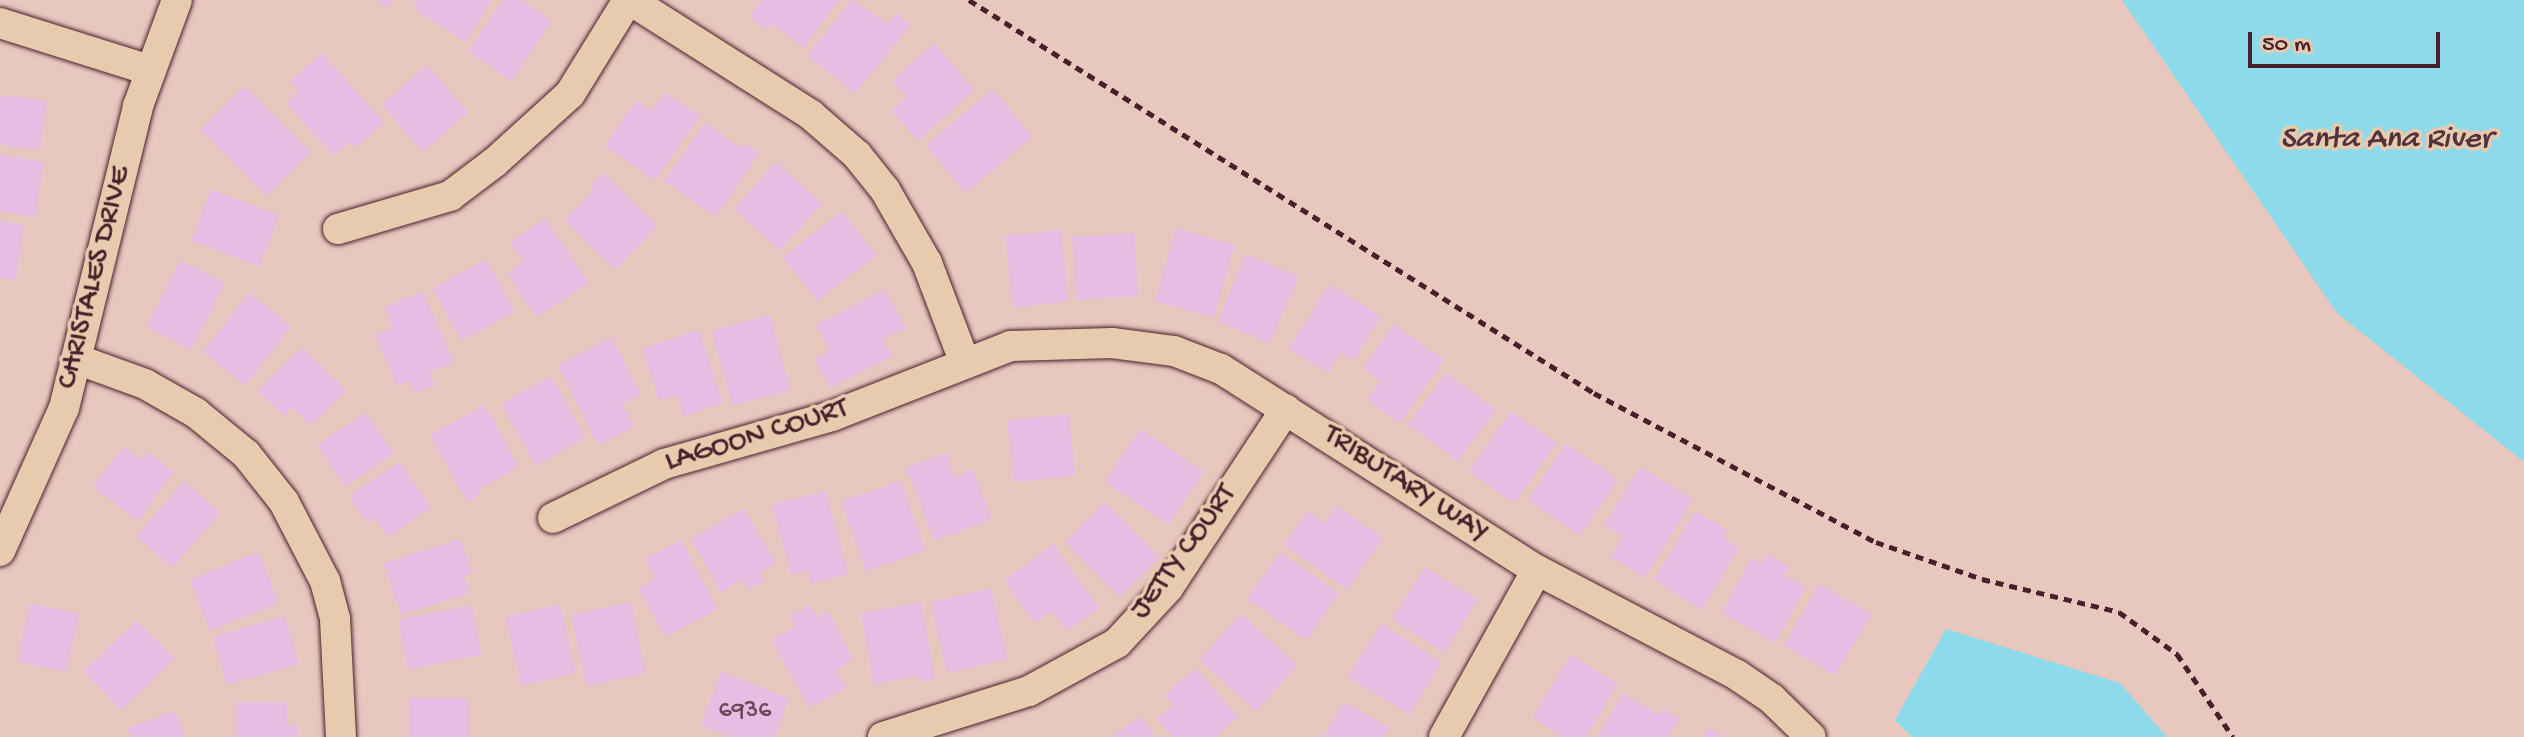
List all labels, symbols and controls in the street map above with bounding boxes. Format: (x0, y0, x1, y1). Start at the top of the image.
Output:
scale bar (2252, 16, 2444, 66)
text: 50 m (2262, 31, 2311, 60)
water label: Santa Ana River (2280, 121, 2492, 159)
street label: CHRISTALES DRIVE (51, 163, 141, 393)
street label: LAGOON COURT (661, 392, 853, 482)
street label: TRIBUTARY WAY (1315, 418, 1495, 552)
street label: JETTY COURT (1124, 479, 1246, 627)
house number: 6936 (719, 696, 771, 728)

